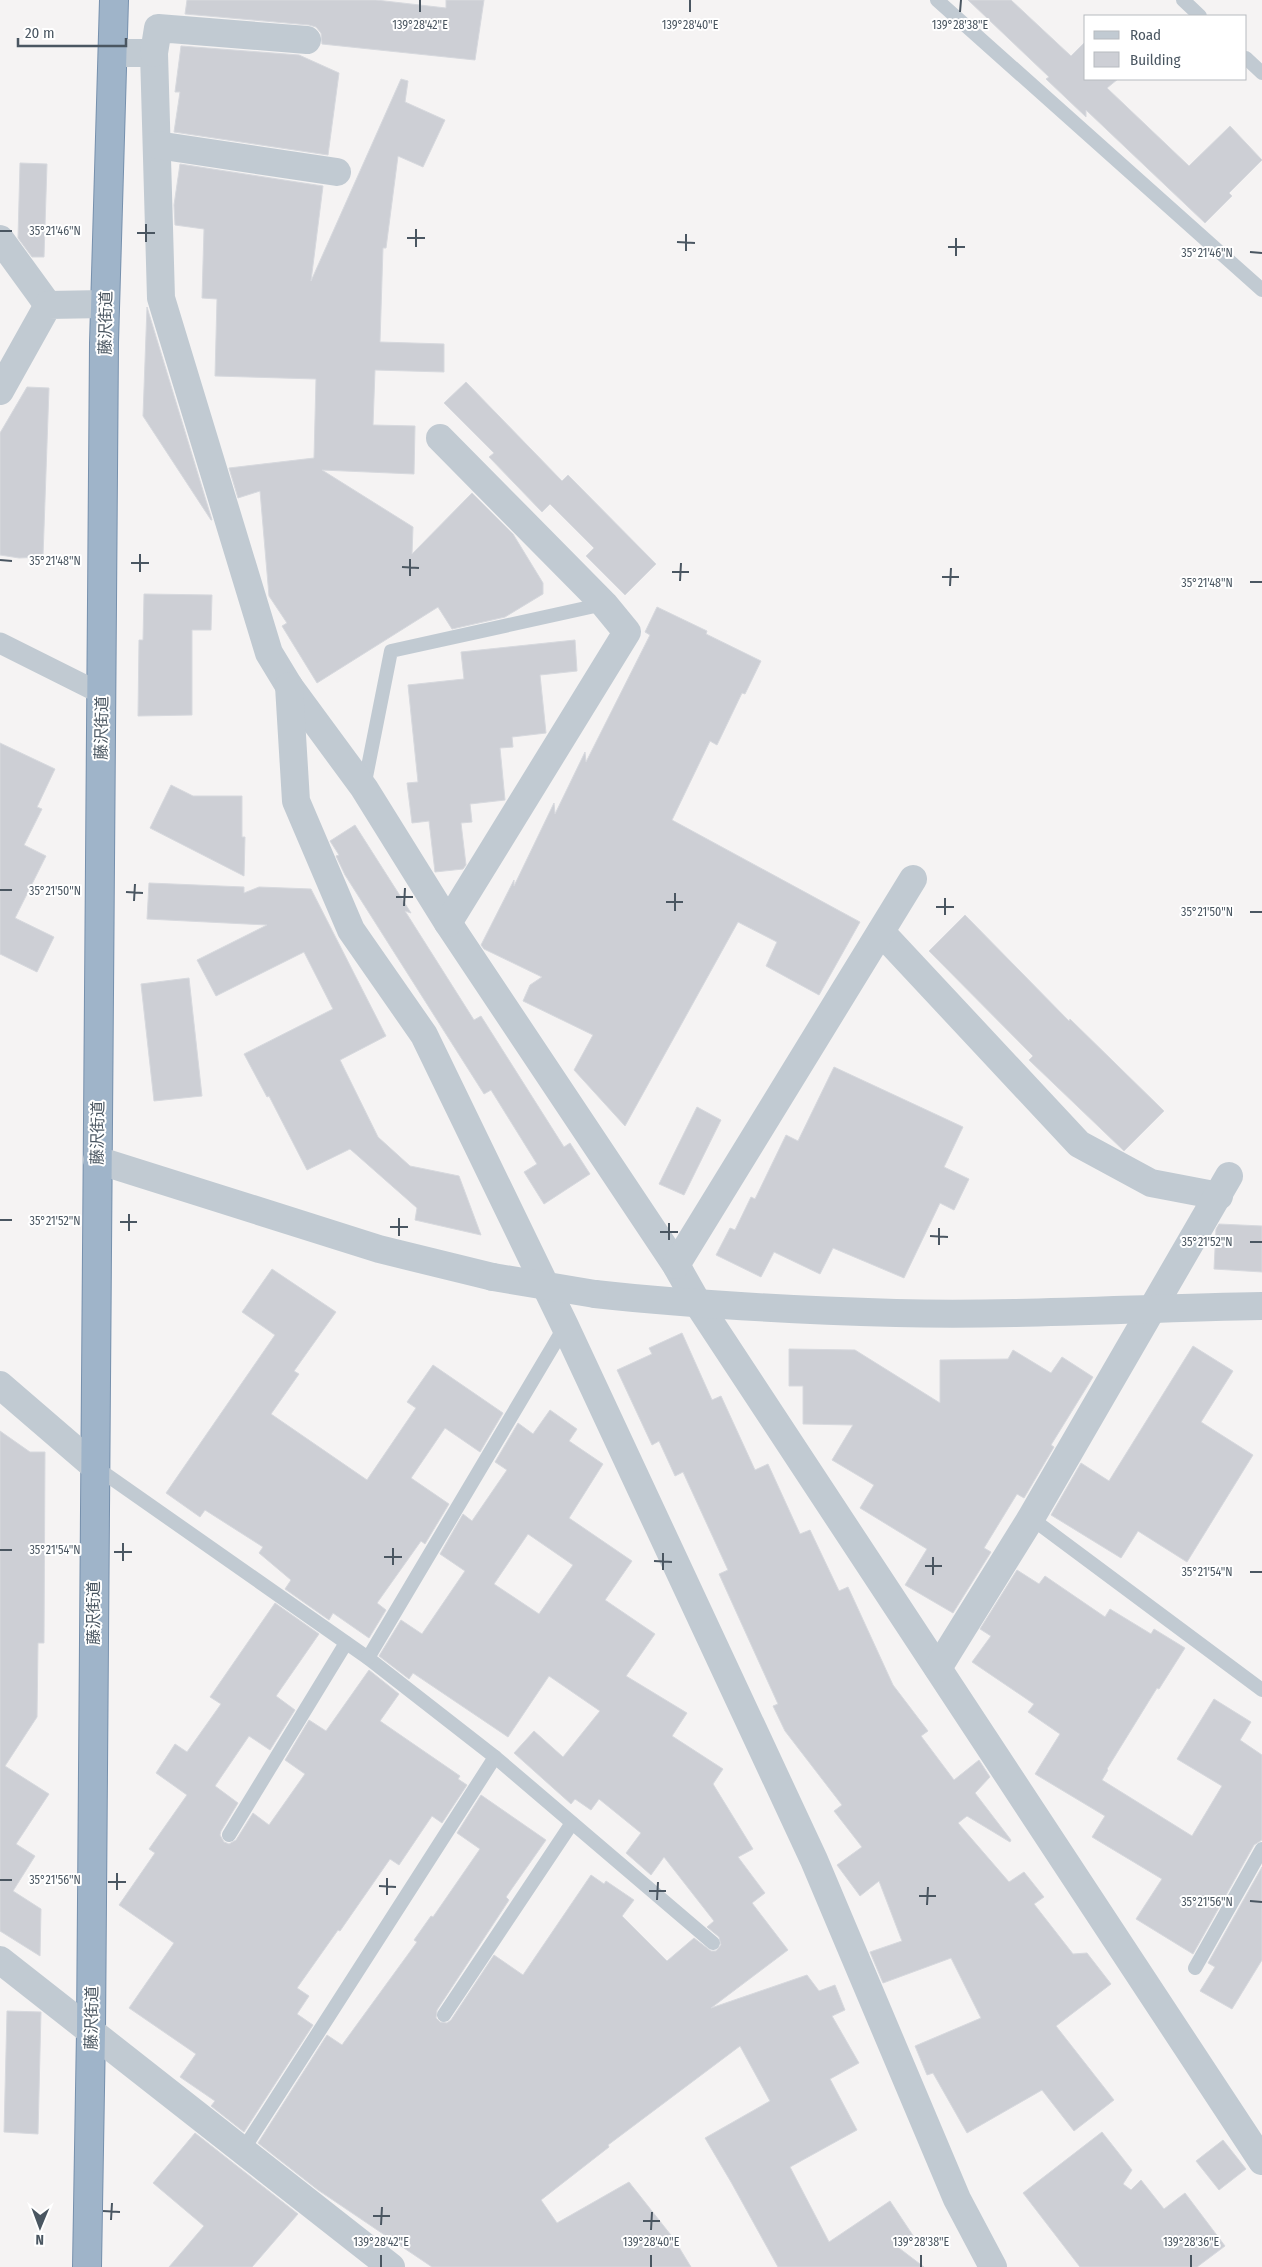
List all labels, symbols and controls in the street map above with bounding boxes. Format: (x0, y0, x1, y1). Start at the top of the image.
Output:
scale bar (18, 15, 125, 47)
legend (1084, 15, 1247, 80)
text: 139°28'42"E (392, 18, 448, 32)
text: 139°28'40"E (662, 18, 719, 32)
text: 139°28'38"E (932, 18, 989, 32)
text: 20 m (25, 24, 55, 42)
text: Road (1130, 26, 1161, 44)
text: Building (1130, 51, 1181, 69)
text: 35°21'46"N (29, 224, 81, 238)
text: 35°21'46"N (1181, 246, 1233, 260)
street label: 藤沢街道 (95, 291, 116, 355)
text: 35°21'48"N (29, 554, 81, 568)
text: 35°21'48"N (1181, 576, 1233, 590)
street label: 藤沢街道 (91, 696, 112, 760)
text: 35°21'50"N (29, 884, 81, 898)
text: 35°21'50"N (1181, 905, 1233, 919)
street label: 藤沢街道 (87, 1101, 108, 1165)
text: 35°21'52"N (29, 1214, 81, 1228)
text: 35°21'52"N (1181, 1235, 1233, 1249)
text: 35°21'54"N (29, 1543, 81, 1557)
text: 35°21'54"N (1181, 1565, 1233, 1579)
street label: 藤沢街道 (84, 1581, 103, 1645)
text: 35°21'56"N (29, 1873, 81, 1887)
text: 35°21'56"N (1181, 1895, 1233, 1909)
street label: 藤沢街道 (81, 1986, 102, 2050)
north arrow (15, 2202, 65, 2252)
text: N (35, 2231, 44, 2248)
text: 139°28'42"E (353, 2235, 409, 2249)
text: 139°28'40"E (623, 2235, 680, 2249)
text: 139°28'38"E (893, 2235, 950, 2249)
text: 139°28'36"E (1163, 2235, 1219, 2249)

